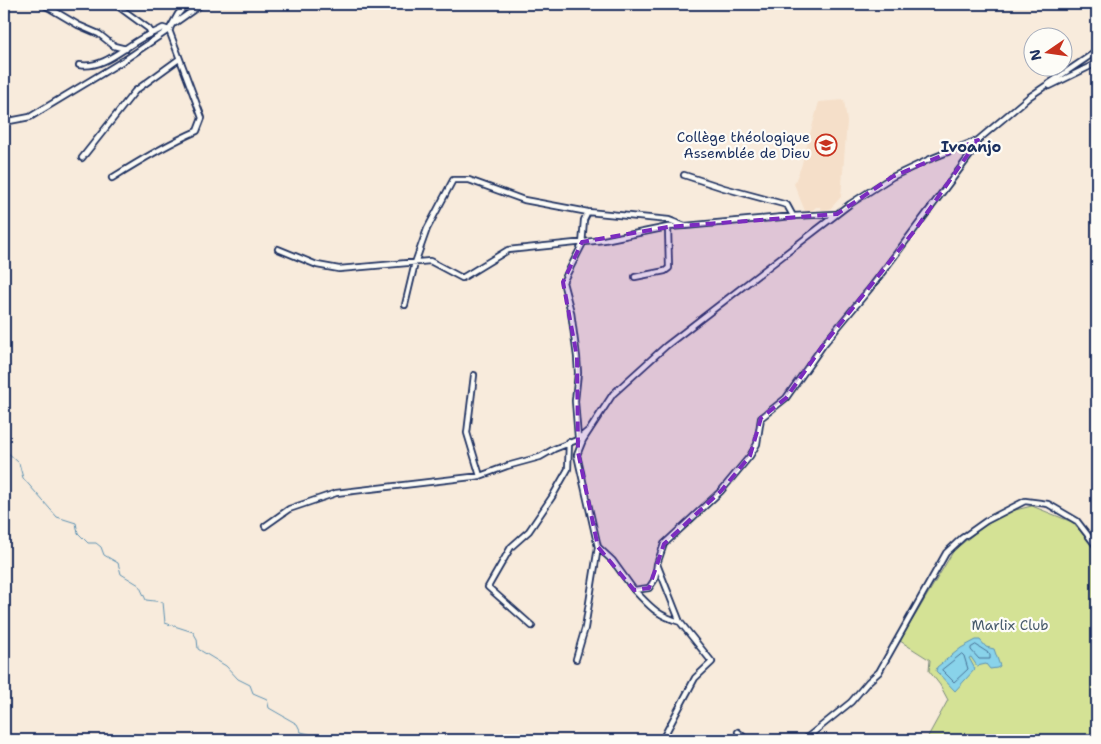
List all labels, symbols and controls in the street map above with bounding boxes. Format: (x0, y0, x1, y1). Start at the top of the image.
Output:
north arrow (1024, 28, 1074, 78)
text: N (1025, 47, 1045, 62)
place label: Collège théologique Assemblée de Dieu (677, 128, 810, 162)
school or university icon: Collège théologique Assemblée de Dieu (814, 133, 838, 157)
district label: Ivoanjo (941, 137, 1002, 157)
park label: Marlix Club (971, 616, 1049, 634)

